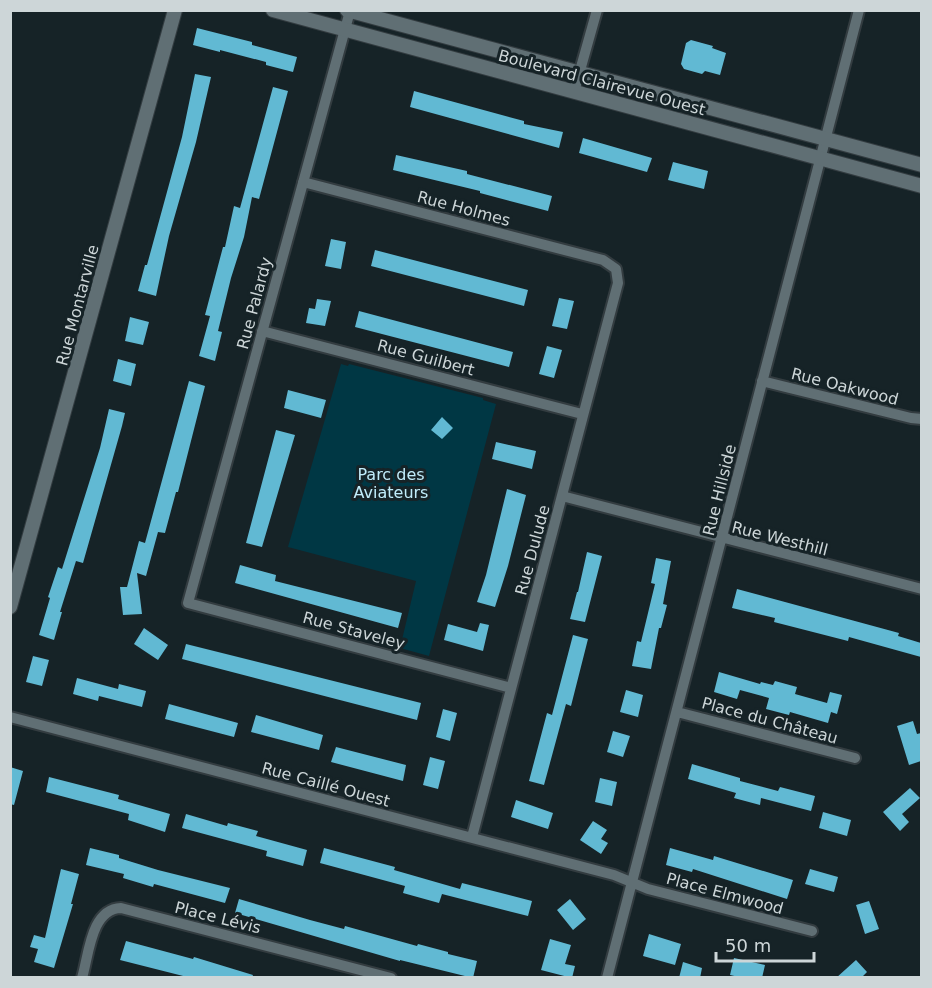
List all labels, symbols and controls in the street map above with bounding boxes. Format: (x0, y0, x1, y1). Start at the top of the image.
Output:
street label: Boulevard Clairevue Ouest (496, 46, 708, 119)
street label: Rue Holmes (415, 187, 512, 230)
street label: Rue Montarville (52, 243, 103, 368)
street label: Rue Palardy (233, 255, 276, 351)
street label: Rue Guilbert (375, 335, 477, 380)
street label: Rue Oakwood (789, 364, 901, 409)
street label: Rue Hillside (699, 442, 740, 538)
park label: Parc des Aviateurs (354, 465, 428, 502)
street label: Rue Dulude (511, 503, 554, 597)
street label: Rue Westhill (730, 517, 830, 560)
street label: Rue Staveley (301, 608, 407, 653)
street label: Place du Château (700, 693, 840, 748)
street label: Rue Caillé Ouest (260, 758, 392, 811)
street label: Place Elmwood (664, 869, 786, 918)
street label: Place Lévis (173, 898, 263, 937)
scale bar (716, 925, 814, 963)
text: 50 m (725, 935, 771, 956)

